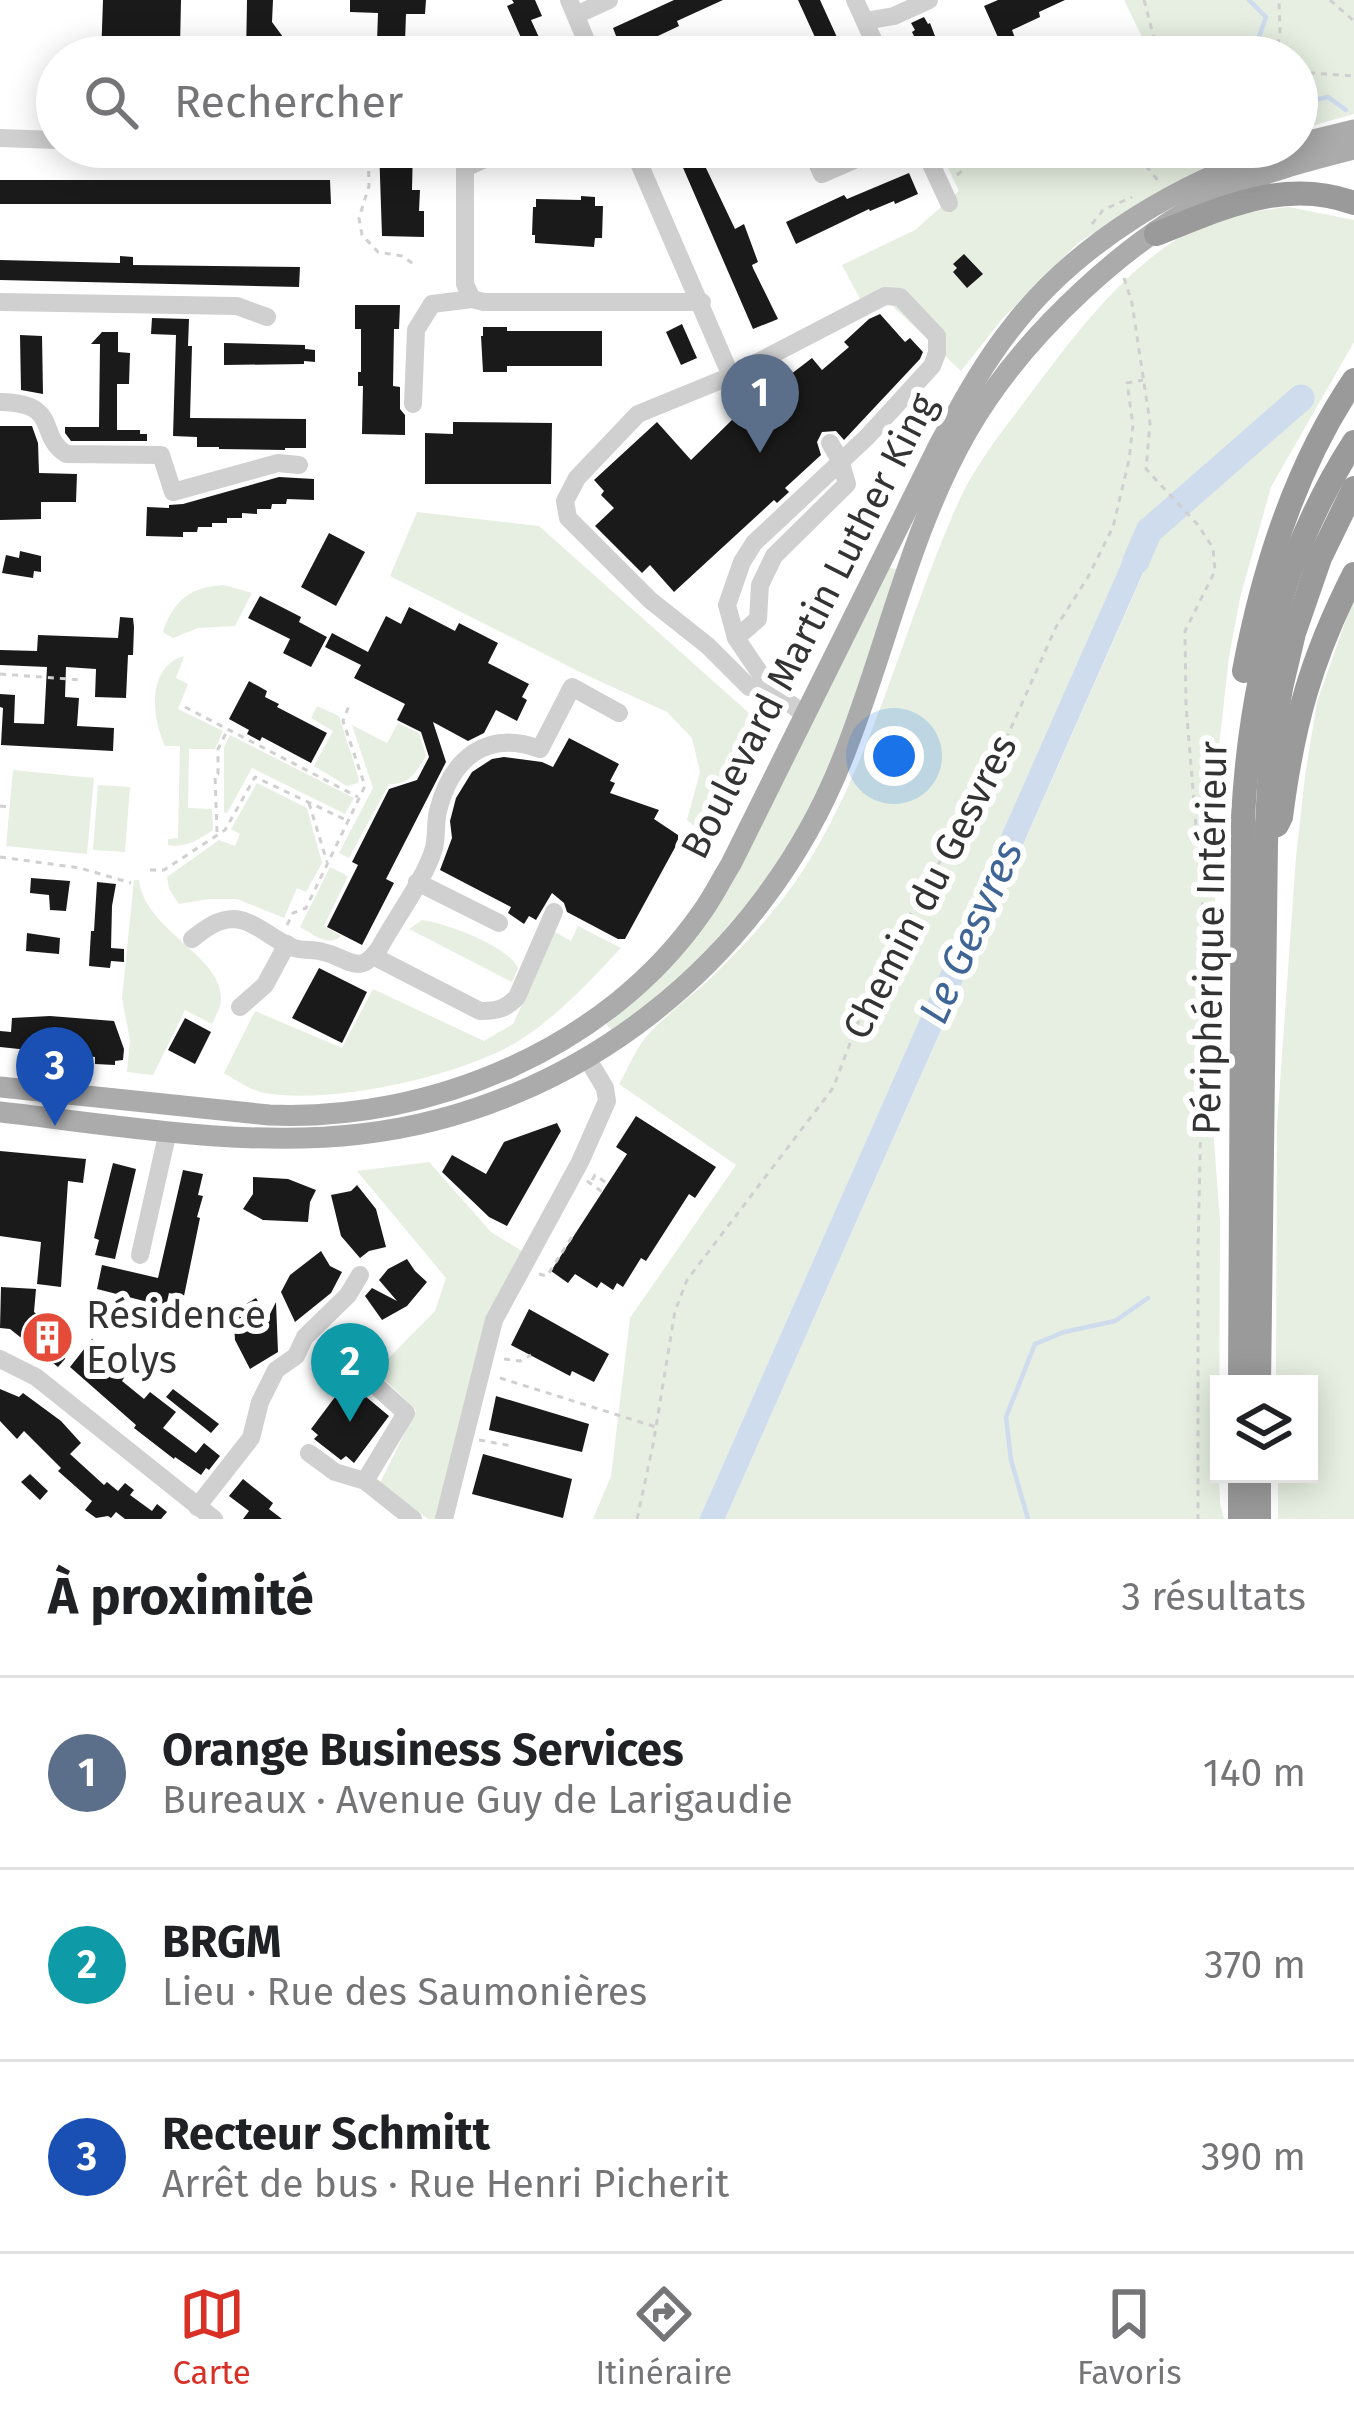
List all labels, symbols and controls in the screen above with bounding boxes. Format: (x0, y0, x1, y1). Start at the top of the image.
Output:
search box (36, 36, 1318, 168)
icon: search (78, 69, 144, 135)
text: Rechercher (174, 75, 403, 129)
pin: 1 (721, 354, 799, 453)
street label: Boulevard Martin Luther King (671, 385, 947, 866)
your location (864, 726, 924, 786)
street label: Chemin du Gesvres (833, 727, 1027, 1047)
street label: Périphérique Intérieur (1184, 741, 1236, 1135)
water label: Le Gesvres (908, 833, 1034, 1031)
pin: 3 (16, 1027, 94, 1126)
place label: Résidence Eolys (86, 1292, 266, 1383)
building icon: Résidence Eolys (19, 1309, 75, 1365)
pin: 2 (311, 1323, 389, 1422)
map controls (1210, 1375, 1318, 1483)
button: layers (1210, 1375, 1318, 1483)
text: À proximité (48, 1566, 314, 1628)
text: 3 résultats (1121, 1574, 1306, 1620)
text: Orange Business Services (162, 1723, 684, 1777)
text: 1 (78, 1750, 96, 1796)
text: 140 m (1203, 1750, 1306, 1796)
text: Bureaux · Avenue Guy de Larigaudie (162, 1777, 793, 1823)
text: BRGM (162, 1915, 281, 1969)
text: 2 (77, 1942, 97, 1988)
text: 370 m (1204, 1942, 1306, 1988)
text: Lieu · Rue des Saumonières (162, 1969, 647, 2015)
text: Recteur Schmitt (162, 2107, 490, 2161)
text: 3 (77, 2134, 97, 2180)
text: 390 m (1201, 2134, 1306, 2180)
text: Arrêt de bus · Rue Henri Picherit (162, 2161, 729, 2207)
tab: Carte (172, 2281, 251, 2393)
tab: Itinéraire (595, 2281, 732, 2393)
tab: Favoris (1077, 2281, 1182, 2393)

